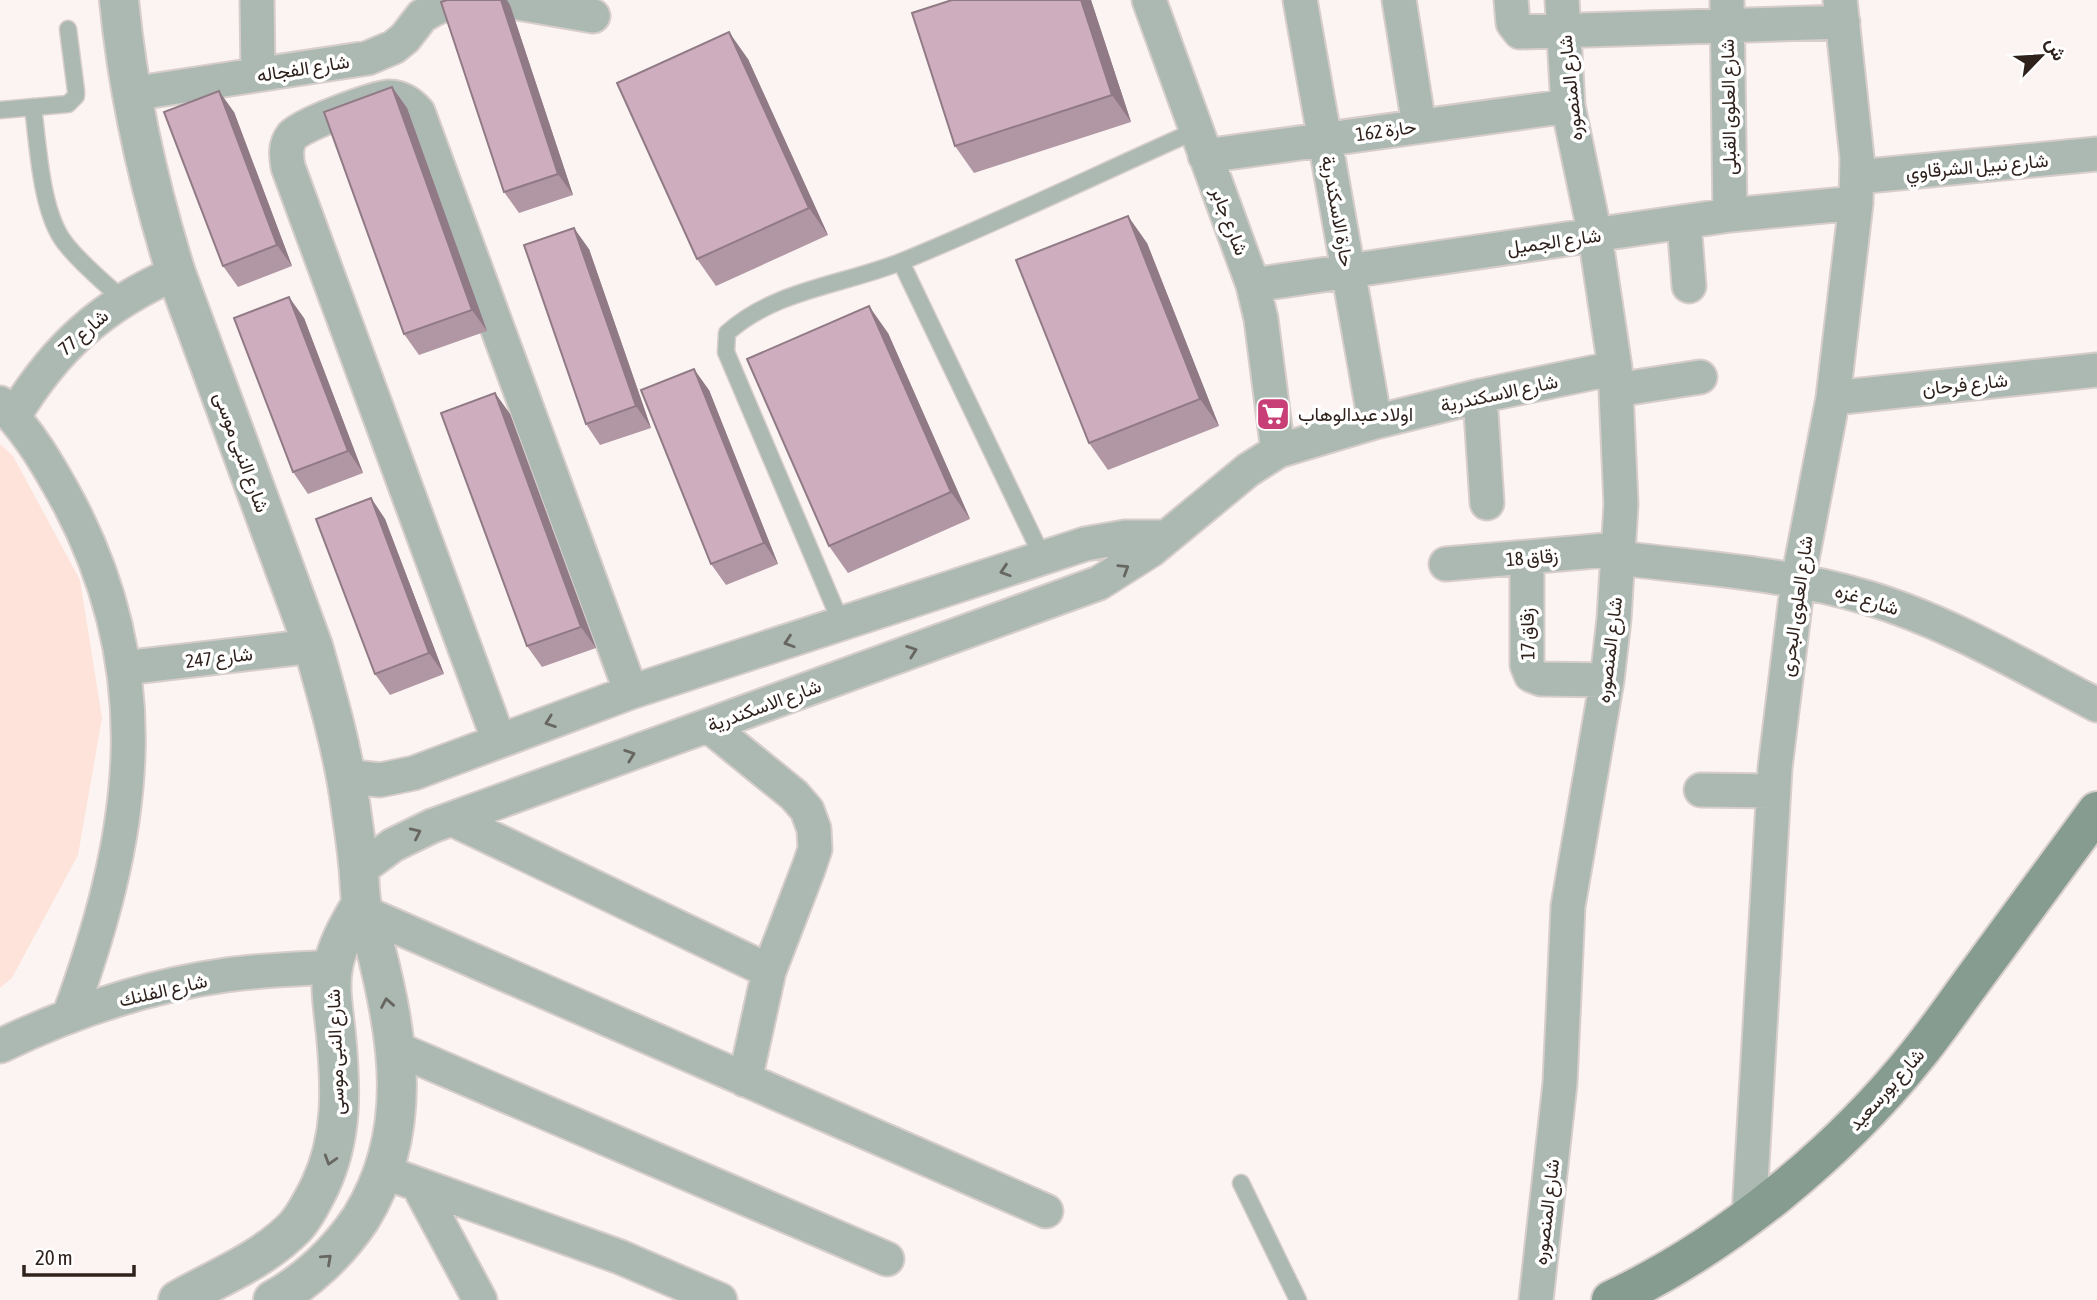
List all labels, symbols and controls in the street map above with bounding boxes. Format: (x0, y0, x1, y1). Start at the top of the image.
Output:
north arrow (2006, 21, 2076, 91)
street label: شارع المنصوره (1553, 34, 1589, 142)
text: ش (2041, 34, 2071, 64)
street label: شارع العلوى القبلى (1716, 39, 1742, 175)
street label: شارع الفجاله (255, 50, 351, 88)
street label: حارة 162 (1354, 115, 1418, 146)
street label: شارع نبيل الشرقاوي (1905, 149, 2050, 188)
street label: حارة الاسكندرية (1316, 154, 1359, 269)
street label: شارع جابر (1205, 183, 1253, 259)
street label: شارع الجميل (1506, 224, 1603, 260)
street label: شارع 77 (54, 304, 114, 361)
street label: شارع فرحان (1921, 369, 2009, 401)
street label: شارع الاسكندرية (1438, 370, 1560, 418)
street label: شارع النبى موسى (208, 389, 274, 516)
supermarket icon: اولاد عبدالوهاب (1254, 395, 1292, 433)
place label: اولاد عبدالوهاب (1298, 403, 1413, 426)
street label: شارع العلوى البحرى (1775, 534, 1819, 678)
street label: زقاق 18 (1505, 544, 1559, 571)
one-way arrow (1000, 562, 1012, 577)
one-way arrow (1116, 564, 1129, 577)
street label: شارع غزه (1832, 579, 1902, 621)
street label: شارع المنصوره (1592, 596, 1628, 705)
street label: زقاق 17 (1516, 608, 1539, 660)
one-way arrow (784, 633, 796, 648)
street label: شارع 247 (184, 642, 254, 674)
one-way arrow (906, 645, 918, 659)
street label: شارع الاسكندرية (704, 674, 825, 738)
one-way arrow (545, 714, 557, 728)
one-way arrow (623, 749, 635, 763)
one-way arrow (409, 827, 421, 841)
street label: شارع الفلنك (117, 969, 210, 1013)
street label: شارع النبى موسى (322, 988, 350, 1115)
one-way arrow (380, 997, 395, 1009)
street label: شارع بورسعيد (1843, 1043, 1930, 1136)
one-way arrow (324, 1154, 339, 1166)
street label: شارع المنصوره (1529, 1158, 1565, 1267)
scale bar (24, 1234, 135, 1278)
text: 20 m (35, 1245, 73, 1269)
one-way arrow (319, 1255, 332, 1267)

